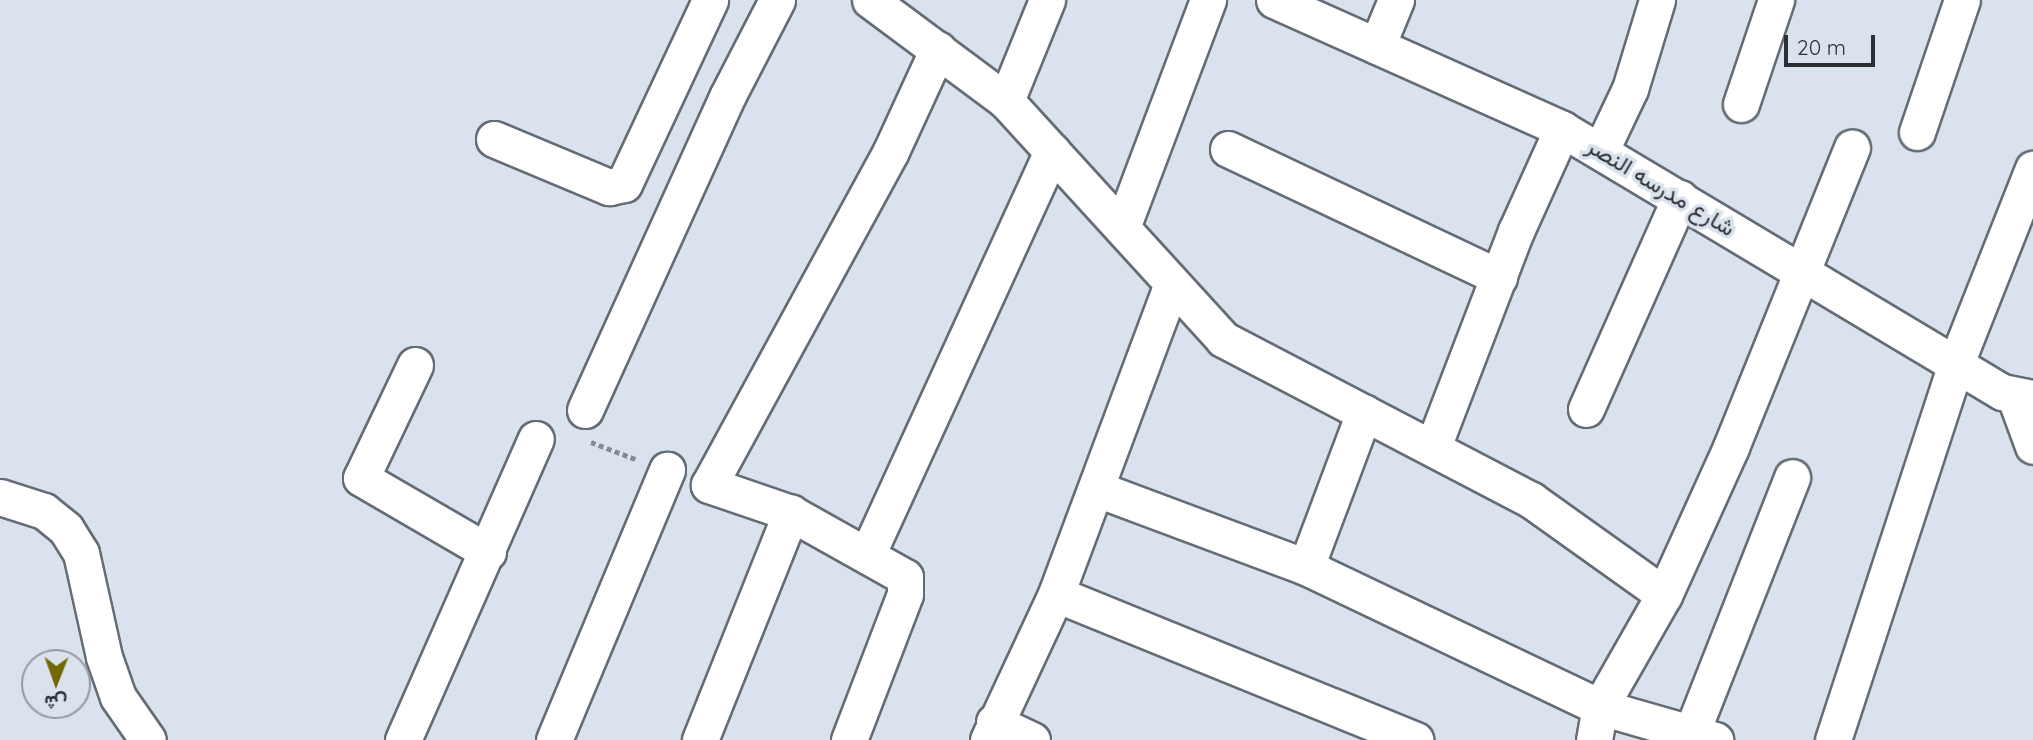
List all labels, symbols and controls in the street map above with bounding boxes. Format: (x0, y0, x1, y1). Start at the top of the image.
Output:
scale bar (1788, 21, 1879, 65)
text: 20 m (1797, 34, 1846, 60)
street label: شارع مدرسه النصر (1582, 132, 1740, 242)
north arrow (21, 649, 91, 719)
text: ش (44, 691, 67, 715)

